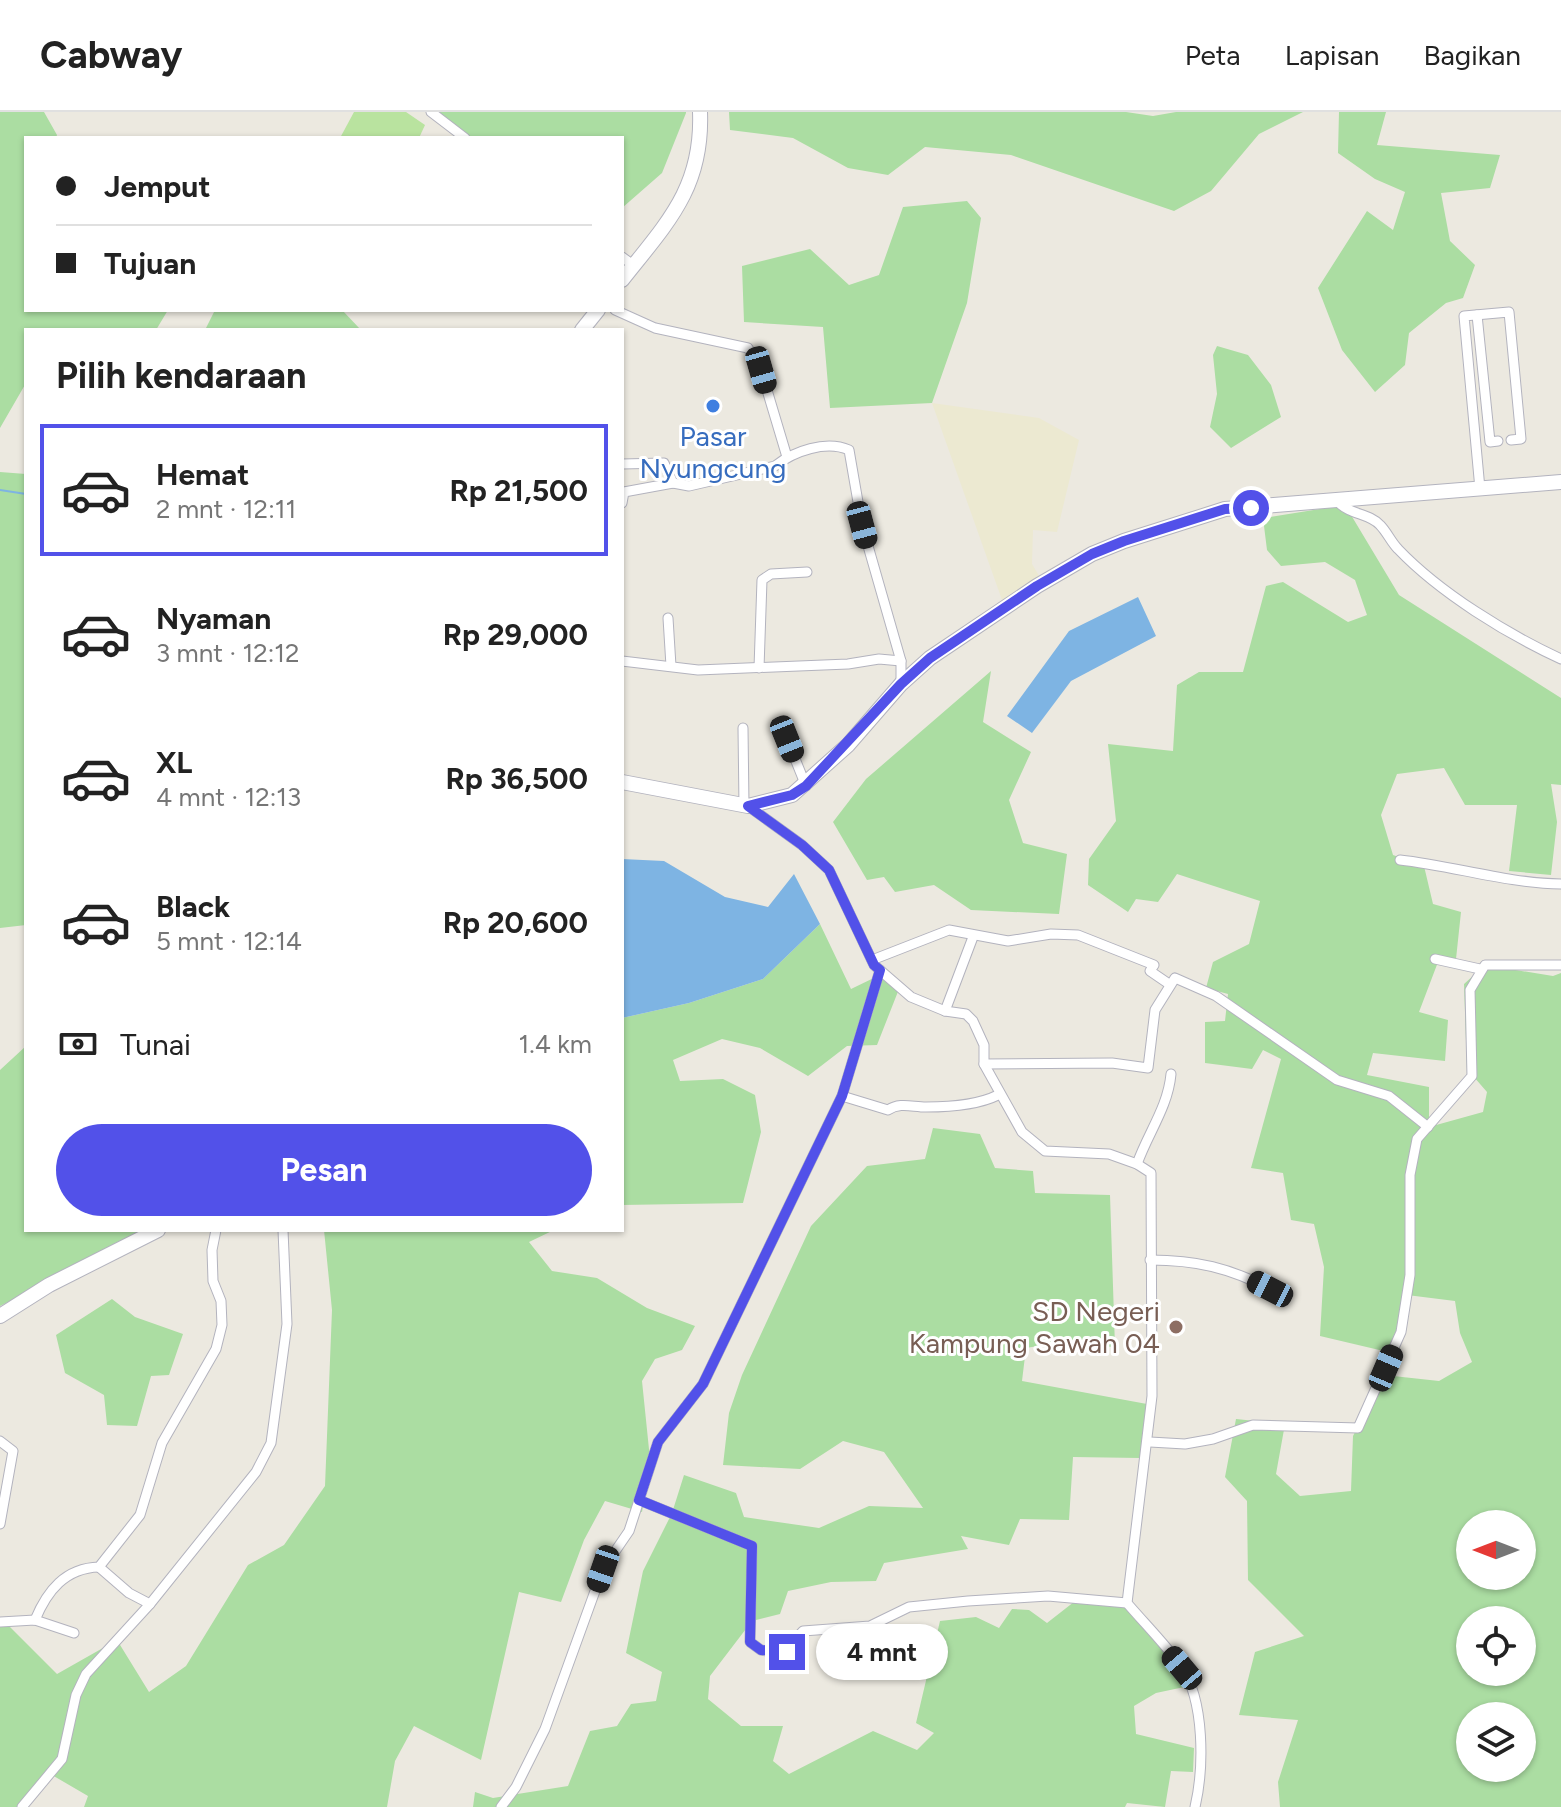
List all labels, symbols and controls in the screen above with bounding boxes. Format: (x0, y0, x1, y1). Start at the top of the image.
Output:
text: Cabway (40, 32, 182, 78)
text: Peta (1185, 38, 1241, 72)
text: Lapisan (1285, 38, 1379, 72)
text: Bagikan (1423, 38, 1521, 72)
text: Jemput (104, 168, 210, 205)
text: Tujuan (104, 245, 196, 282)
car (743, 344, 779, 396)
text: Pilih kendaraan (56, 354, 306, 397)
marker: Pasar Nyungcung (704, 397, 722, 415)
place label: Pasar Nyungcung (640, 419, 786, 485)
icon: car (60, 454, 132, 526)
text: Hemat (156, 456, 249, 493)
text: Rp 21,500 (449, 472, 588, 509)
route start (1233, 490, 1269, 526)
text: 2 mnt · 12:11 (156, 493, 296, 525)
car (844, 499, 880, 551)
icon: car (60, 598, 132, 670)
text: Nyaman (156, 600, 271, 637)
text: Rp 29,000 (443, 616, 588, 653)
text: 3 mnt · 12:12 (156, 637, 300, 669)
car (767, 712, 807, 766)
icon: car (60, 742, 132, 814)
text: XL (156, 744, 192, 781)
text: Rp 36,500 (445, 760, 588, 797)
text: 4 mnt · 12:13 (156, 781, 301, 813)
icon: car (60, 886, 132, 958)
text: Black (156, 888, 230, 925)
text: Rp 20,600 (443, 904, 588, 941)
text: 5 mnt · 12:14 (156, 925, 302, 957)
icon: cash (56, 1022, 100, 1066)
text: Tunai (120, 1026, 191, 1063)
text: 1.4 km (519, 1028, 592, 1060)
button: Pesan (56, 1124, 592, 1216)
car (1243, 1267, 1297, 1311)
place label: SD Negeri Kampung Sawah 04 (909, 1294, 1160, 1360)
marker: SD Negeri Kampung Sawah 04 (1167, 1318, 1185, 1336)
car (1366, 1341, 1406, 1395)
north arrow (1456, 1510, 1536, 1590)
map controls (1456, 1510, 1536, 1782)
car (584, 1542, 622, 1596)
button: locate (1456, 1606, 1536, 1686)
callout: 4 mnt (815, 1624, 947, 1680)
route end (769, 1634, 805, 1670)
text: 4 mnt (847, 1636, 917, 1668)
car (1157, 1642, 1207, 1694)
button: layers (1456, 1702, 1536, 1782)

